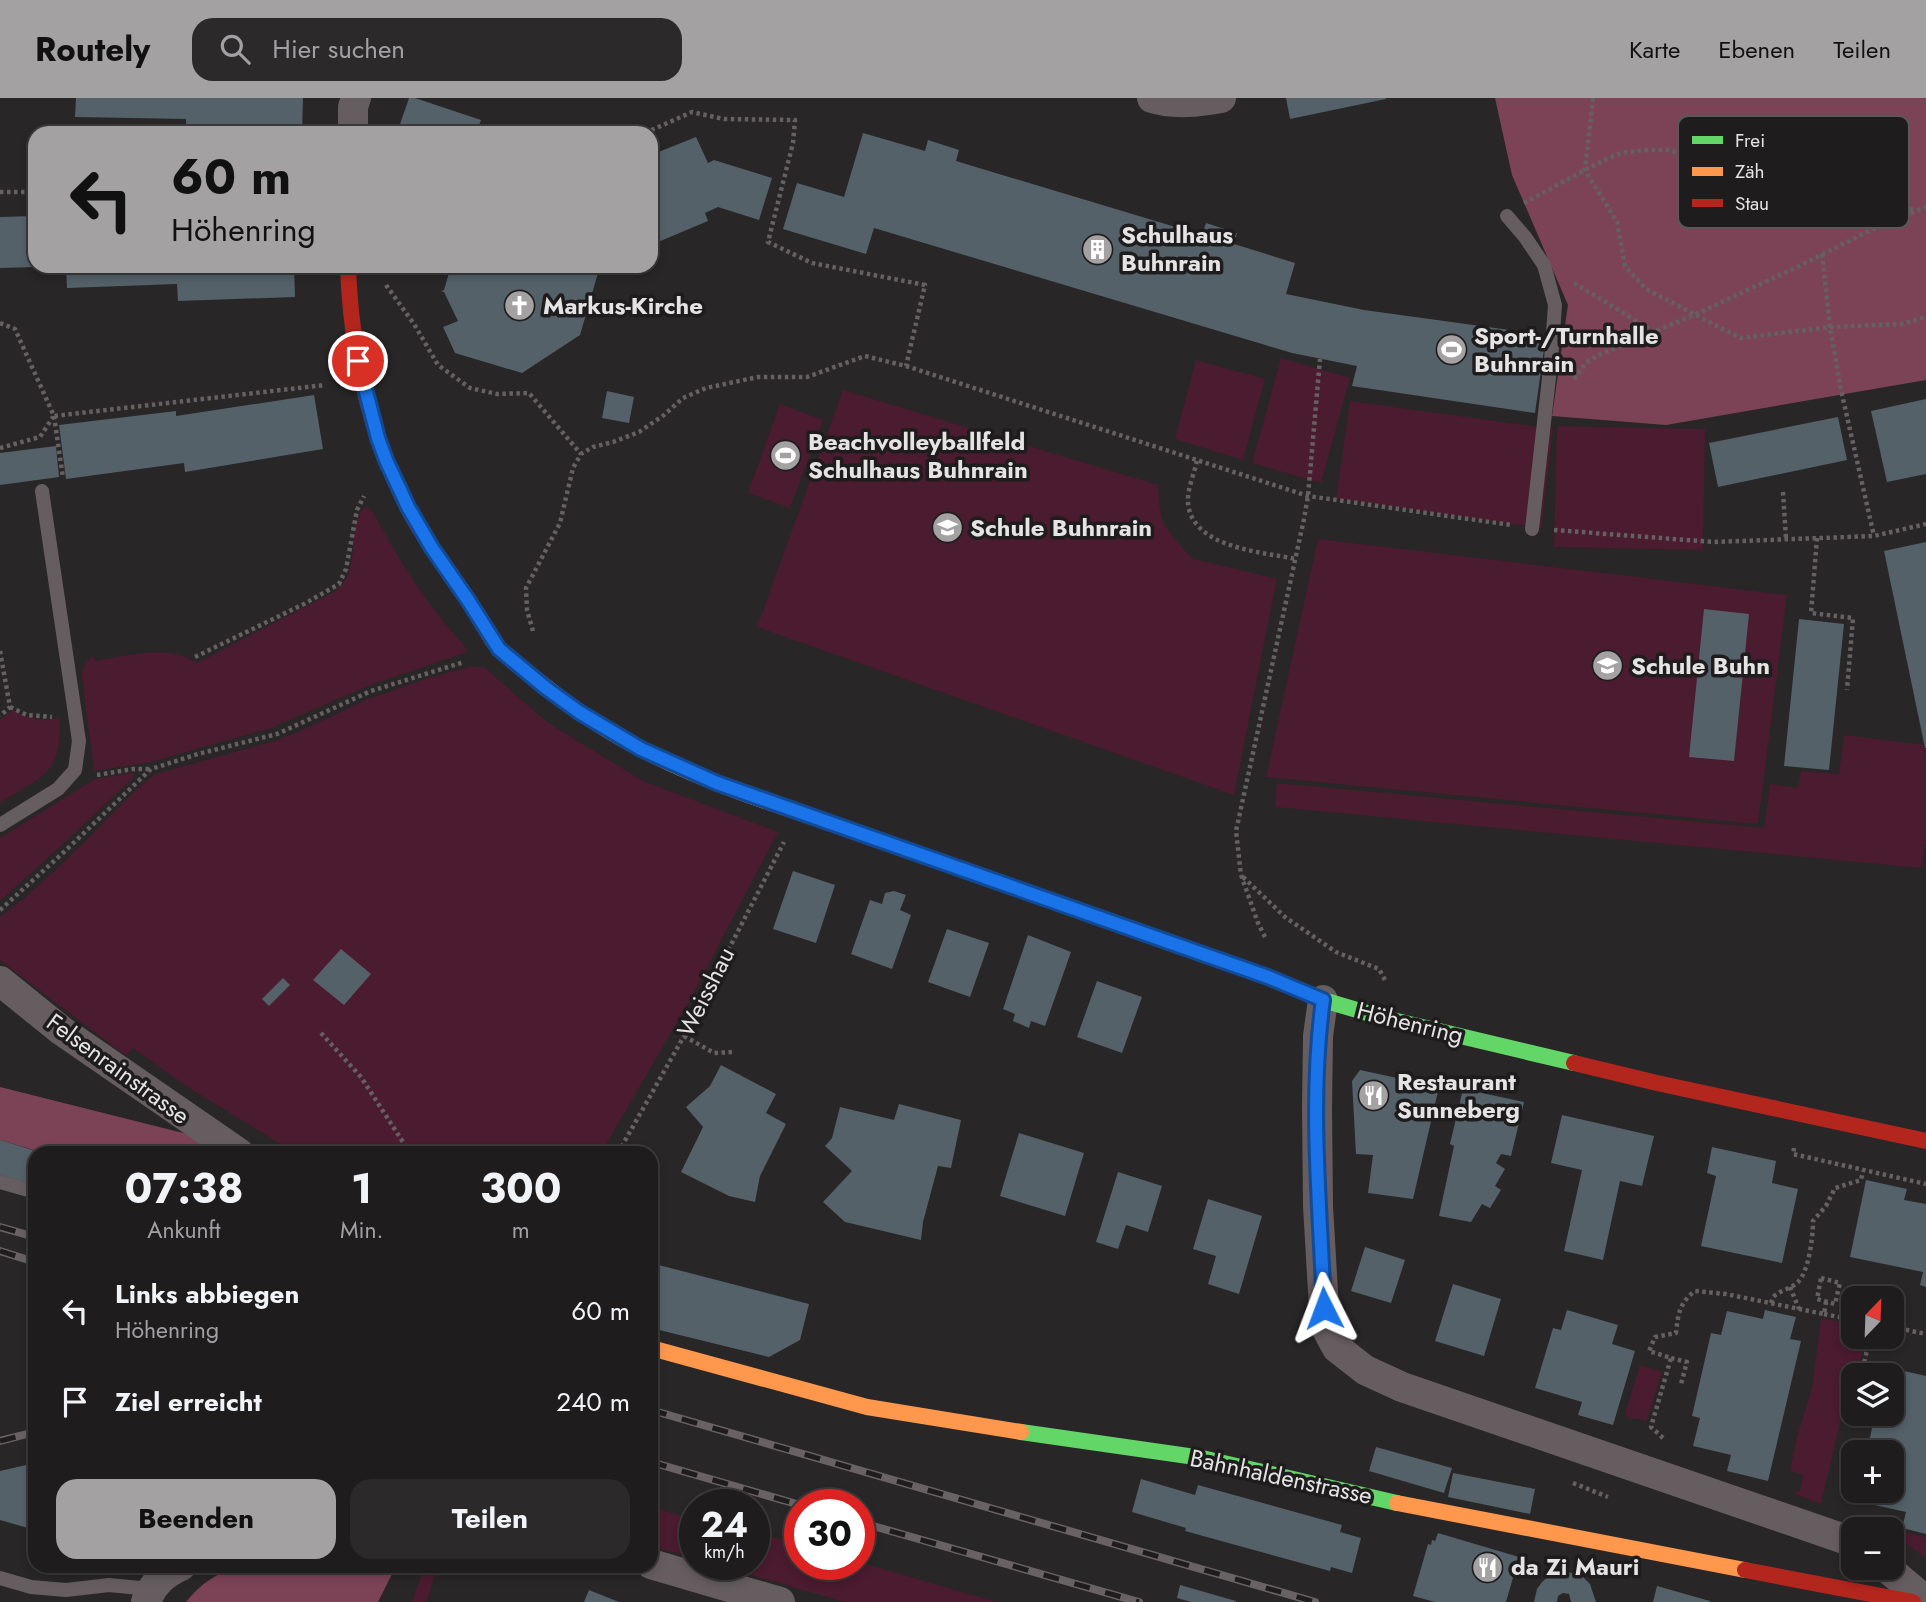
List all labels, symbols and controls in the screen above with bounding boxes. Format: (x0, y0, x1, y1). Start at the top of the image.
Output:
search box (192, 18, 682, 81)
text: Routely (35, 26, 150, 73)
icon: search (216, 30, 254, 68)
text: Hier suchen (272, 30, 405, 68)
text: Karte (1629, 32, 1680, 67)
text: Ebenen (1718, 32, 1795, 67)
text: Teilen (1833, 32, 1891, 67)
legend (1678, 116, 1909, 228)
text: Frei (1735, 127, 1765, 154)
text: 60 m (171, 142, 291, 212)
icon: left (56, 154, 147, 245)
text: Zäh (1735, 158, 1765, 185)
text: Stau (1735, 190, 1769, 217)
text: Höhenring (171, 207, 316, 253)
place label: Schulhaus Buhnrain (1121, 217, 1233, 280)
building icon: Schulhaus Buhnrain (1081, 232, 1115, 266)
place label: Markus-Kirche (543, 288, 703, 323)
church icon: Markus-Kirche (503, 289, 537, 323)
place label: Sport-/Turnhalle Buhnrain (1474, 318, 1659, 381)
pin (328, 331, 388, 391)
sports icon: Sport-/Turnhalle Buhnrain (1434, 333, 1468, 367)
icon: arrive (339, 342, 377, 380)
place label: Beachvolleyballfeld Schulhaus Buhnrain (808, 424, 1028, 487)
sports icon: Beachvolleyballfeld Schulhaus Buhnrain (768, 439, 802, 473)
place label: Schule Buhnrain (970, 510, 1152, 545)
school or university icon: Schule Buhnrain (930, 511, 964, 545)
place label: Schule Buhn (1631, 648, 1770, 683)
school or university icon: Schule Buhn (1591, 649, 1625, 683)
street label: Weisshau (668, 941, 743, 1043)
street label: Höhenring (1353, 992, 1467, 1053)
street label: Felsenrainstrasse (40, 1005, 197, 1133)
place label: Restaurant Sunneberg (1397, 1064, 1520, 1127)
restaurant icon: Restaurant Sunneberg (1357, 1079, 1391, 1113)
text: 07:38 (124, 1158, 243, 1219)
text: 1 (351, 1158, 372, 1219)
text: 300 (480, 1158, 562, 1219)
text: Ankunft (147, 1213, 221, 1247)
text: Min. (340, 1213, 383, 1247)
text: m (512, 1213, 530, 1247)
position arrow (1287, 1271, 1361, 1345)
text: Links abbiegen (115, 1275, 299, 1313)
north arrow (1841, 1286, 1904, 1349)
map controls (1841, 1286, 1904, 1580)
icon: left (56, 1292, 94, 1330)
text: 60 m (571, 1292, 630, 1330)
text: Höhenring (115, 1313, 219, 1347)
button: layers (1841, 1363, 1904, 1426)
icon: arrive (56, 1383, 94, 1421)
text: Ziel erreicht (115, 1383, 262, 1421)
text: 240 m (556, 1383, 630, 1421)
street label: Bahnhaldenstrasse (1187, 1440, 1375, 1513)
button: + (1841, 1440, 1904, 1503)
button: Beenden (56, 1479, 336, 1559)
button: Teilen (350, 1479, 630, 1559)
speed limit sign: 30 (784, 1489, 875, 1580)
text: 24 (701, 1500, 748, 1550)
button: − (1841, 1517, 1904, 1580)
text: km/h (704, 1539, 745, 1565)
place label: da Zi Mauri (1511, 1549, 1639, 1584)
restaurant icon: da Zi Mauri (1471, 1550, 1505, 1584)

